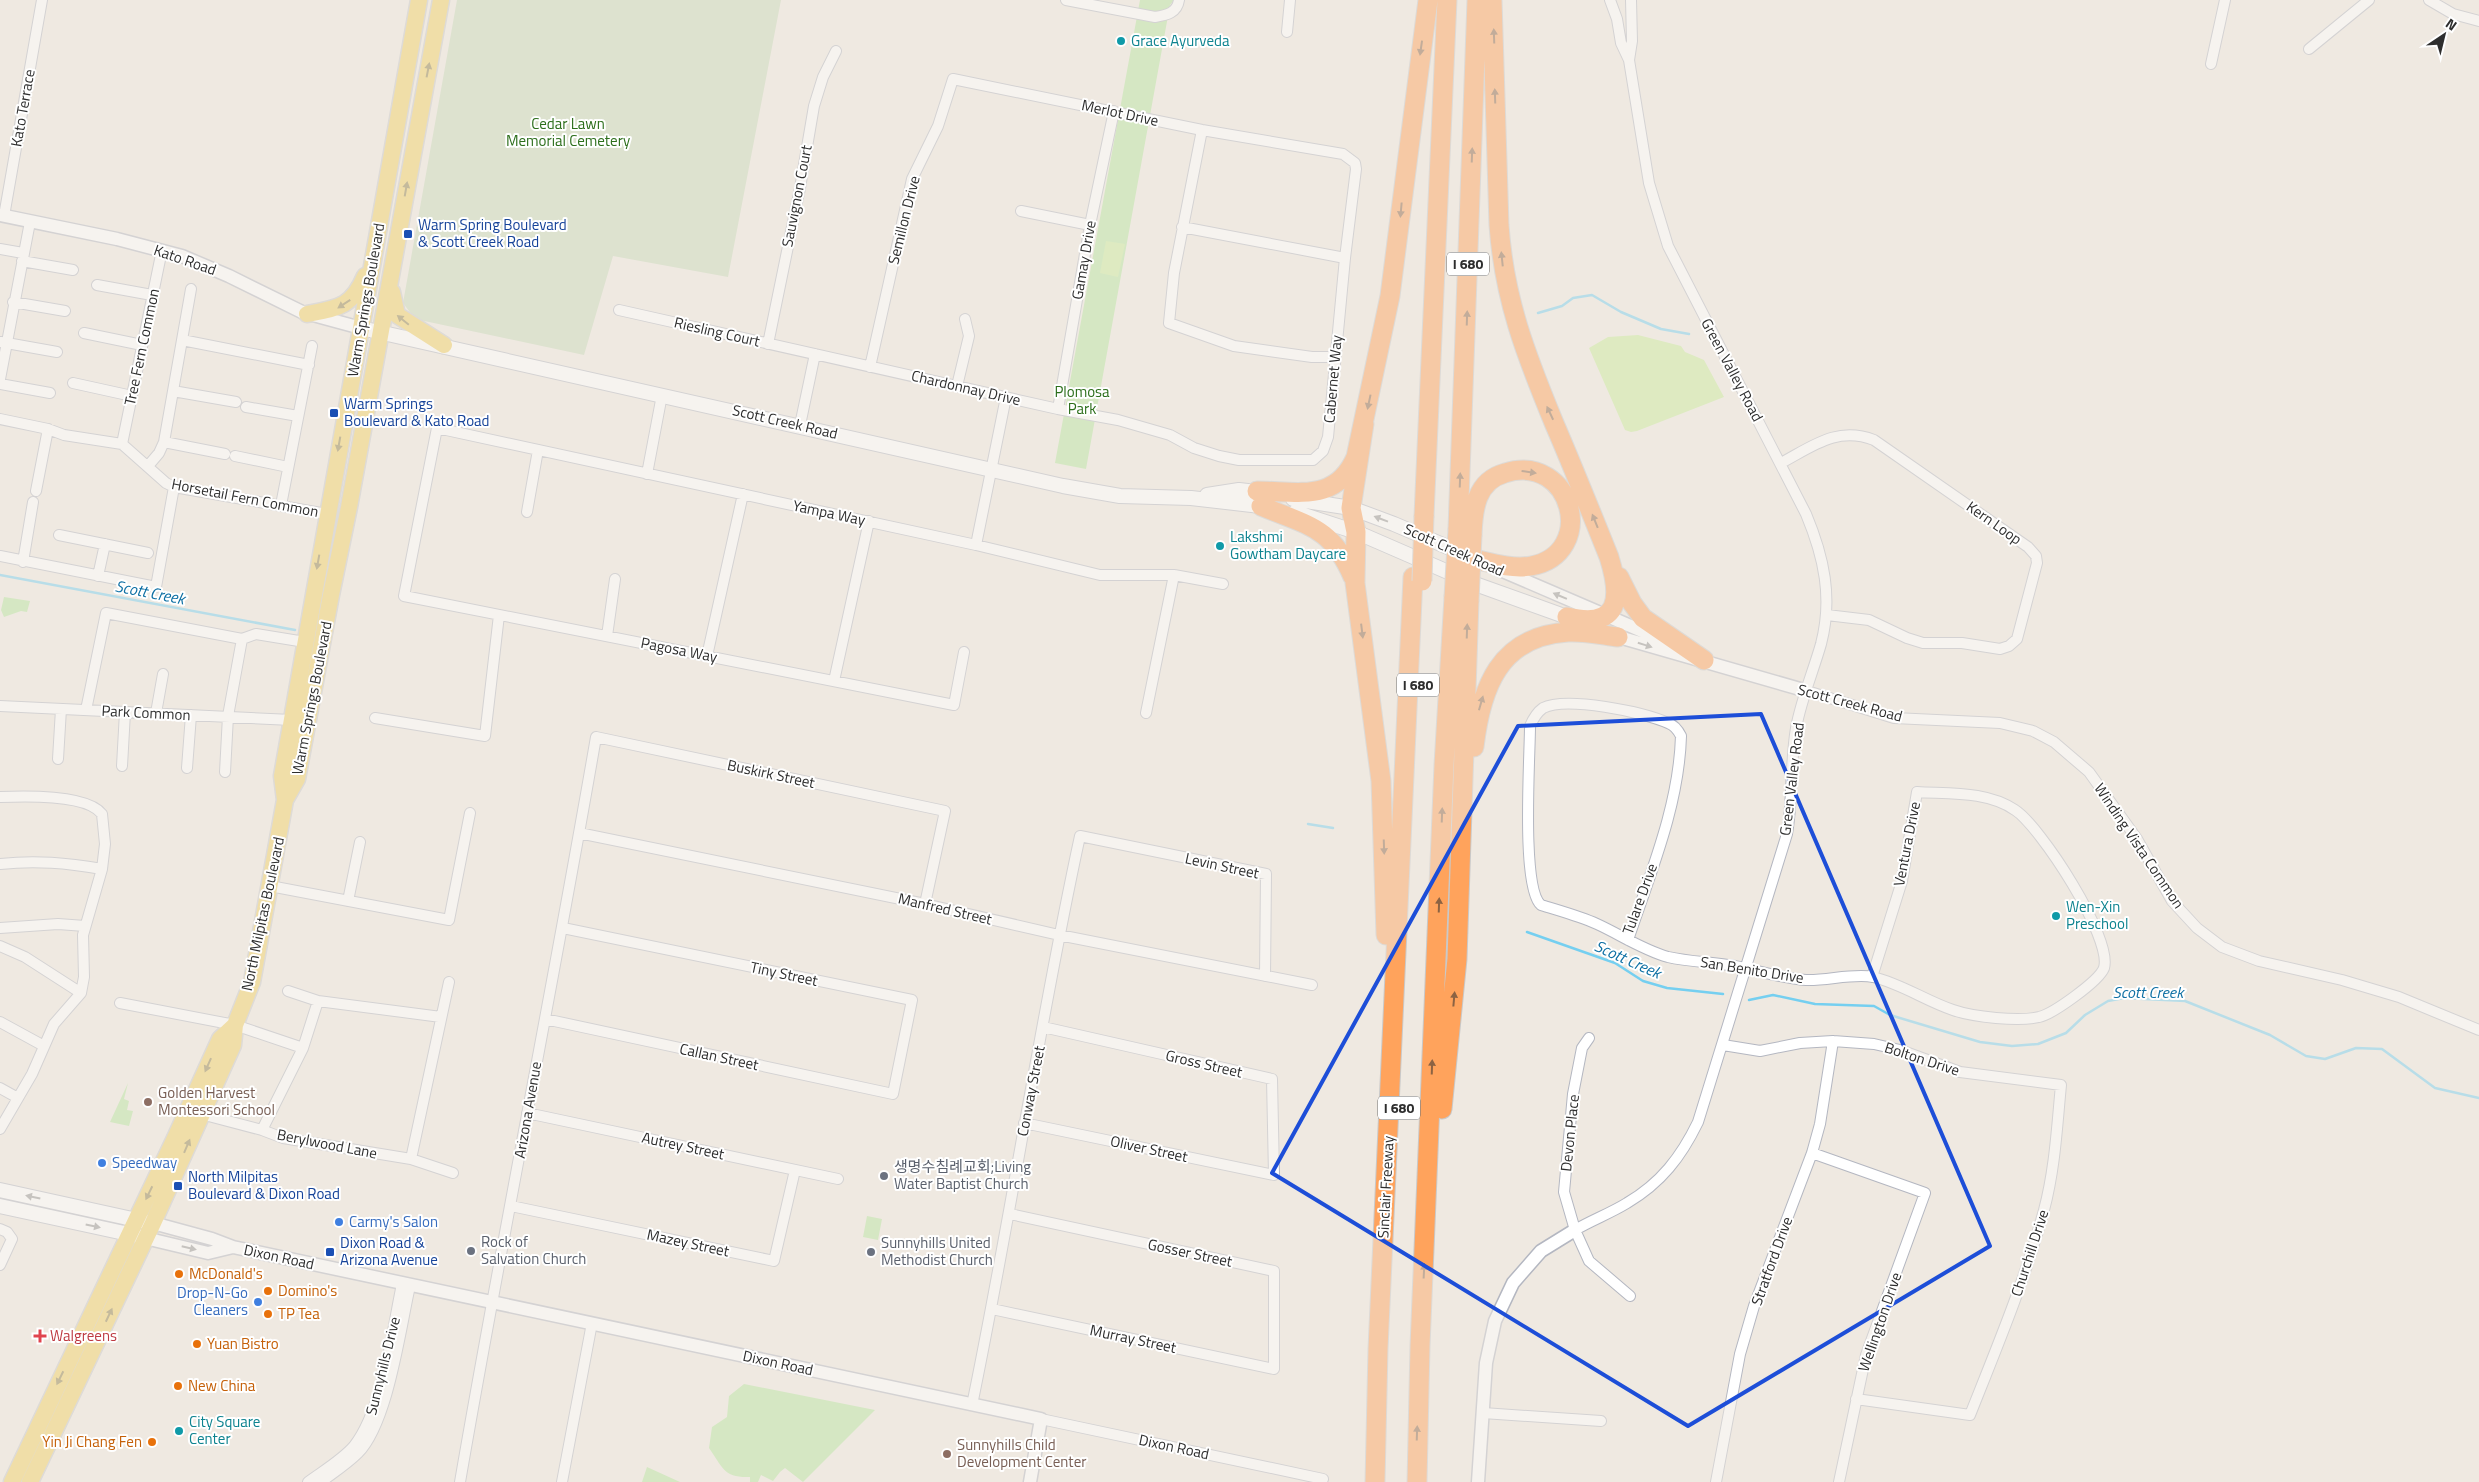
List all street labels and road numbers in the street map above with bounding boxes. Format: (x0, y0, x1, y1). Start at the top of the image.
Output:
street label: Kato Terrace (4, 67, 41, 149)
street label: Merlot Drive (1080, 93, 1161, 132)
street label: Sauvignon Court (775, 142, 818, 249)
street label: Semillon Drive (881, 173, 926, 267)
street label: Gamay Drive (1065, 218, 1102, 301)
street label: Warm Springs Boulevard (341, 221, 390, 379)
street label: Kato Road (151, 238, 220, 281)
road number: I 680 (1447, 252, 1489, 276)
street label: Tree Fern Common (118, 286, 165, 407)
street label: Riesling Court (672, 310, 763, 353)
street label: Green Valley Road (1696, 314, 1769, 426)
street label: Cabernet Way (1317, 334, 1348, 424)
street label: Chardonnay Drive (909, 364, 1023, 411)
street label: Scott Creek Road (730, 398, 840, 445)
street label: Horsetail Fern Common (170, 472, 321, 523)
street label: Yampa Way (791, 494, 868, 531)
street label: Kern Loop (1962, 495, 2027, 550)
street label: Scott Creek Road (1400, 517, 1508, 582)
street label: Warm Springs Boulevard (285, 619, 338, 777)
street label: Pagosa Way (639, 631, 719, 668)
road number: I 680 (1397, 674, 1439, 696)
street label: Scott Creek Road (1795, 677, 1905, 728)
street label: Park Common (101, 699, 191, 726)
street label: Green Valley Road (1773, 721, 1810, 837)
street label: Buskirk Street (725, 753, 818, 794)
street label: Winding Vista Common (2089, 778, 2190, 913)
street label: Ventura Drive (1887, 800, 1926, 888)
street label: North Milpitas Boulevard (235, 835, 290, 993)
street label: Levin Street (1183, 846, 1262, 885)
street label: Tulare Drive (1616, 860, 1663, 938)
street label: Manfred Street (896, 887, 995, 931)
street label: San Benito Drive (1699, 950, 1805, 989)
street label: Tiny Street (748, 955, 821, 992)
street label: Bolton Drive (1882, 1036, 1963, 1082)
street label: Callan Street (678, 1037, 761, 1076)
street label: Conway Street (1010, 1043, 1051, 1138)
street label: Gross Street (1163, 1044, 1245, 1084)
street label: Arizona Avenue (508, 1060, 547, 1160)
street label: Devon Place (1554, 1093, 1585, 1173)
road number: I 680 (1378, 1096, 1420, 1120)
street label: Berylwood Lane (275, 1123, 379, 1164)
street label: Autrey Street (640, 1126, 727, 1166)
street label: Oliver Street (1108, 1129, 1191, 1168)
street label: Sinclair Freeway (1371, 1135, 1400, 1239)
street label: Churchill Drive (2005, 1206, 2054, 1299)
street label: Stratford Drive (1745, 1213, 1798, 1308)
street label: Mazey Street (645, 1223, 732, 1263)
street label: Gosser Street (1146, 1232, 1235, 1273)
street label: Dixon Road (242, 1238, 316, 1275)
street label: Wellington Drive (1852, 1269, 1907, 1375)
street label: Sunnyhills Drive (359, 1314, 406, 1418)
street label: Murray Street (1088, 1318, 1179, 1359)
street label: Dixon Road (741, 1344, 815, 1381)
street label: Dixon Road (1137, 1428, 1211, 1465)

